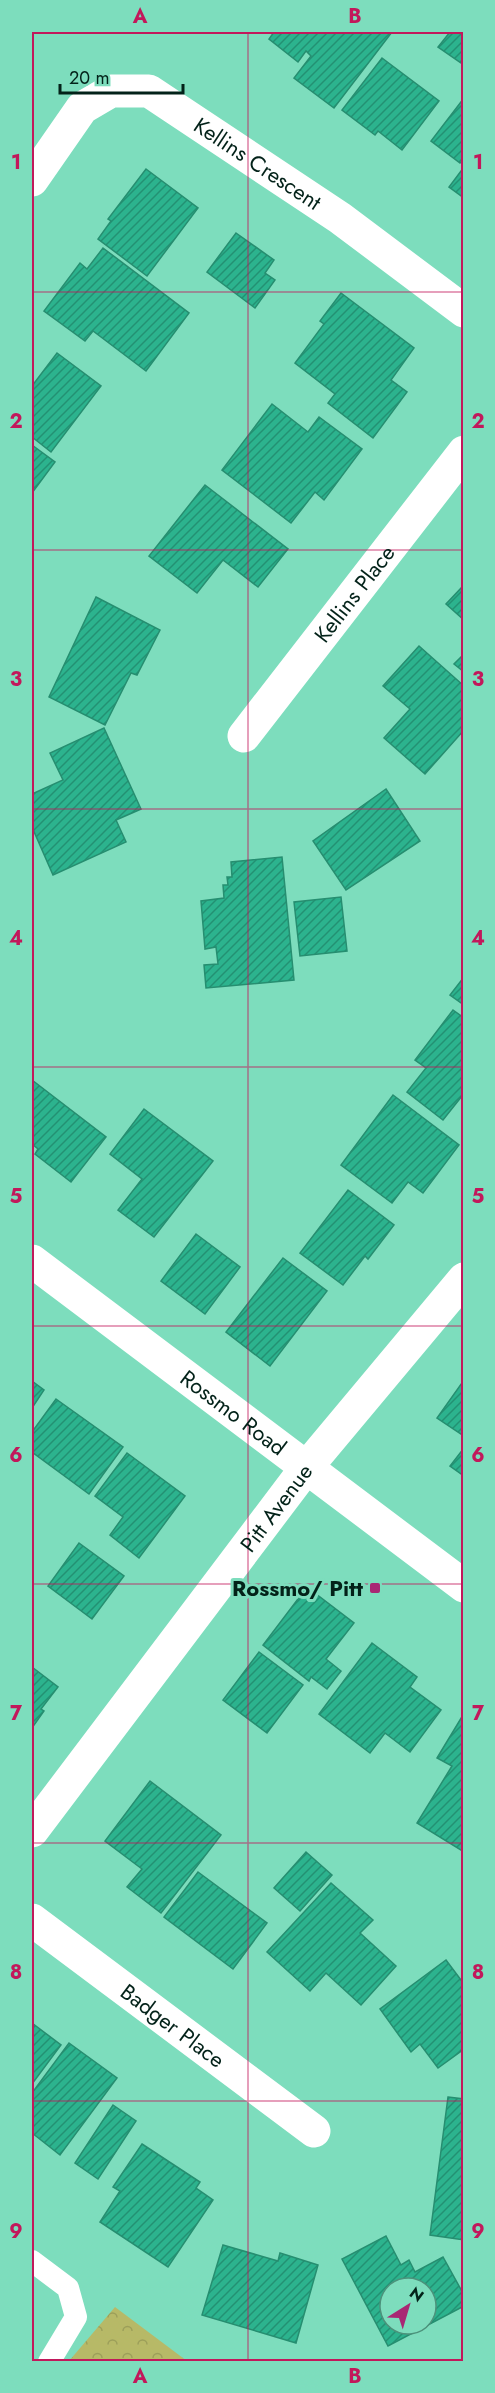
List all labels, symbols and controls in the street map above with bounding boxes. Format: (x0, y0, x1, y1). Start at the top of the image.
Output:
text: A (132, 2, 148, 31)
text: B (348, 2, 362, 31)
scale bar (60, 57, 183, 95)
text: 20 m (69, 65, 109, 91)
street label: Kellins Crescent (188, 109, 329, 218)
text: 1 (11, 148, 21, 177)
text: 1 (473, 148, 483, 177)
text: 2 (9, 407, 23, 436)
text: 2 (471, 407, 485, 436)
street label: Kellins Place (306, 538, 402, 649)
text: 3 (10, 665, 22, 694)
text: 3 (472, 665, 484, 694)
text: 4 (9, 924, 23, 953)
text: 4 (471, 924, 485, 953)
text: 5 (10, 1182, 23, 1211)
text: 5 (472, 1182, 485, 1211)
street label: Rossmo Road (174, 1362, 293, 1463)
text: 6 (9, 1441, 23, 1470)
text: 6 (471, 1441, 485, 1470)
street label: Pitt Avenue (232, 1457, 320, 1559)
place label: Rossmo/ Pitt (232, 1572, 363, 1604)
marker: Rossmo/ Pitt (368, 1581, 382, 1595)
text: 7 (10, 1699, 23, 1728)
text: 7 (472, 1699, 485, 1728)
text: 8 (10, 1958, 22, 1987)
text: 8 (472, 1958, 484, 1987)
street label: Badger Place (114, 1976, 232, 2075)
text: 9 (9, 2217, 23, 2246)
text: 9 (471, 2217, 485, 2246)
north arrow (378, 2276, 438, 2336)
text: N (405, 2281, 429, 2307)
text: A (132, 2362, 148, 2391)
text: B (348, 2362, 362, 2391)

